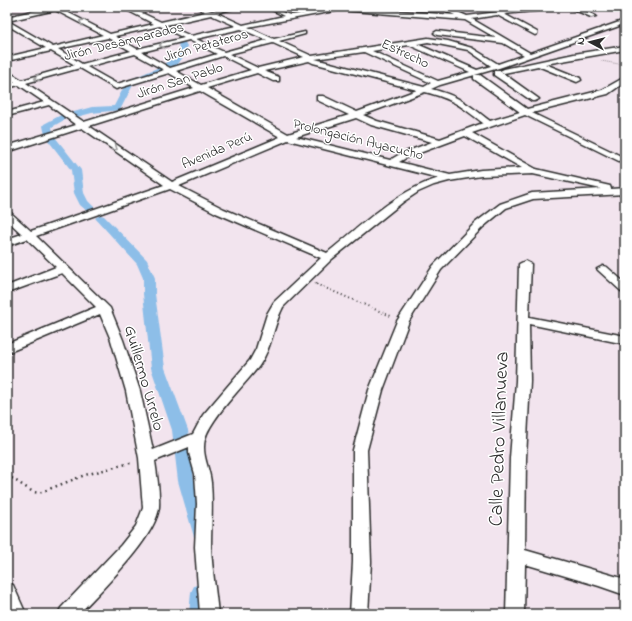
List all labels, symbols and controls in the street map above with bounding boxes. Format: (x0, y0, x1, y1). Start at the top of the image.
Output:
street label: Jirón Desamparados (62, 17, 186, 67)
one-way arrow (79, 19, 87, 27)
north arrow (570, 22, 610, 62)
street label: Jirón Petateros (161, 24, 251, 68)
street label: Estrecho (377, 34, 433, 74)
text: N (573, 36, 589, 46)
one-way arrow (159, 41, 166, 49)
street label: Jirón San Pablo (134, 57, 226, 105)
one-way arrow (33, 73, 40, 82)
street label: Prolongación Ayacucho (290, 114, 425, 167)
street label: Avenida Perú (178, 127, 256, 175)
one-way arrow (110, 143, 117, 150)
street label: Guillermo Urrelo (117, 322, 171, 434)
street label: Calle Pedro Villanueva (482, 351, 518, 527)

